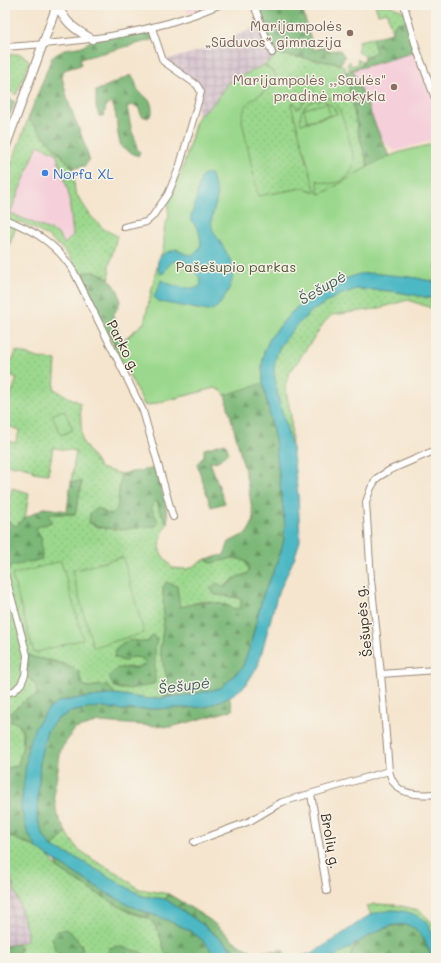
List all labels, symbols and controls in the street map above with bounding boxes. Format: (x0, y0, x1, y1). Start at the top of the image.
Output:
place label: Marijampolės „Sūduvos“ gimnazija (205, 16, 342, 51)
marker: Marijampolės „Sūduvos“ gimnazija (345, 28, 355, 38)
place label: Marijampolės ,,Saulės" pradinė mokykla (233, 70, 386, 105)
marker: Marijampolės ,,Saulės" pradinė mokykla (389, 82, 399, 92)
place label: Norfa XL (53, 164, 115, 183)
marker: Norfa XL (40, 168, 50, 178)
park label: Pašešupio parkas (176, 257, 296, 276)
water label: Šešupė (295, 265, 349, 309)
street label: Parko g. (103, 316, 145, 376)
street label: Šešupės g. (350, 584, 376, 658)
water label: Šešupė (157, 672, 211, 698)
street label: Brolių g. (317, 812, 345, 870)

